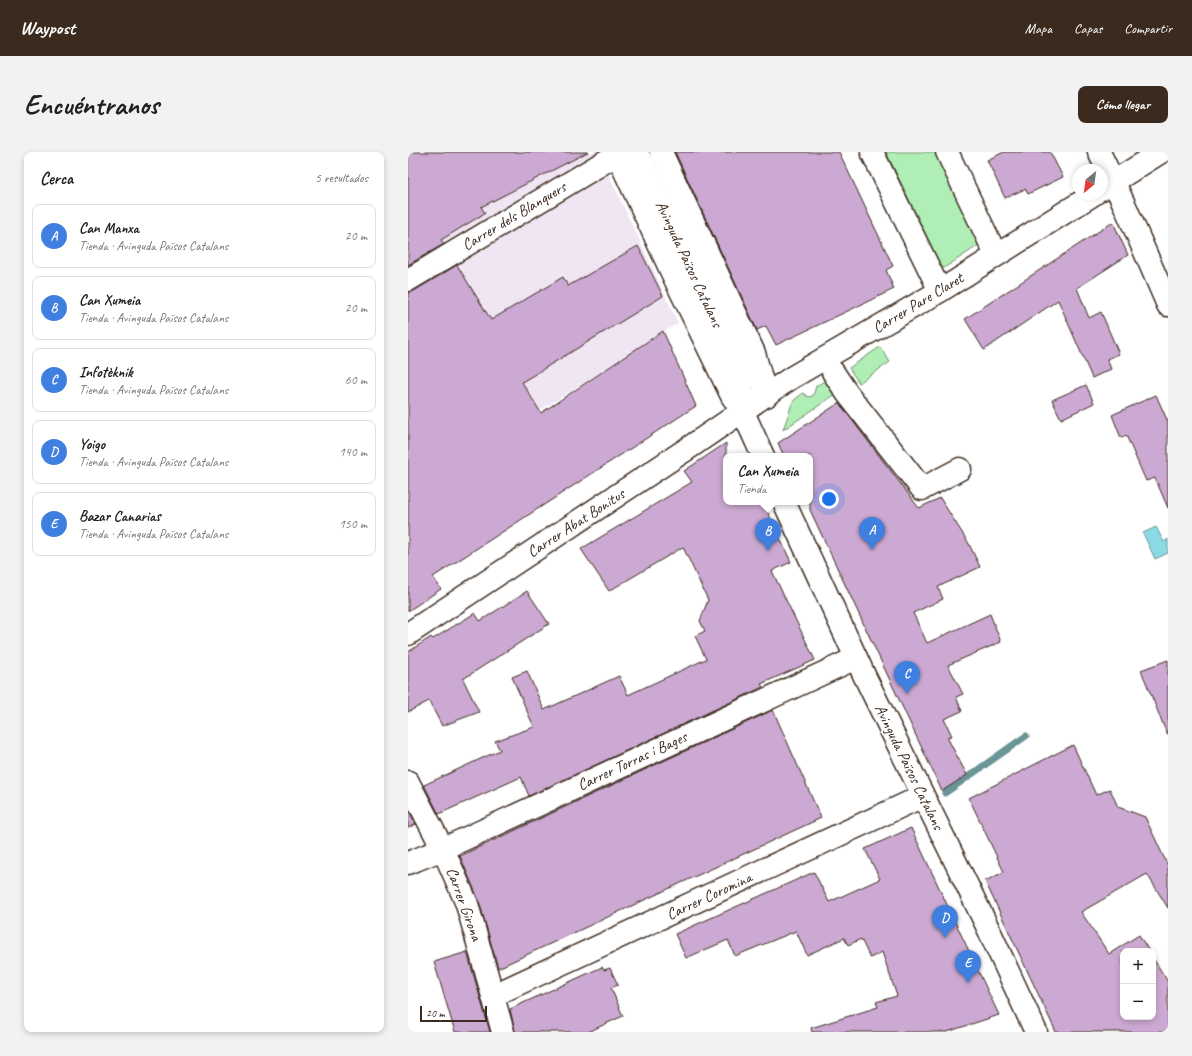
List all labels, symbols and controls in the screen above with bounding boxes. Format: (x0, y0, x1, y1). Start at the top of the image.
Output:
text: Waypost (20, 16, 75, 40)
text: Mapa (1025, 20, 1052, 37)
text: Capas (1074, 20, 1102, 37)
text: Compartir (1124, 20, 1172, 37)
button: Cómo llegar (1078, 86, 1168, 123)
text: Encuéntranos (24, 87, 159, 122)
north arrow (1072, 164, 1108, 200)
text: Cerca (40, 168, 73, 189)
text: 5 resultados (315, 170, 368, 186)
street label: Carrer dels Blanquers (458, 176, 571, 255)
street label: Avinguda Països Catalans (651, 198, 728, 332)
text: Can Manxa (79, 219, 139, 238)
text: A (51, 228, 57, 244)
text: 20 m (345, 228, 367, 244)
text: Tienda · Avinguda Països Catalans (79, 238, 228, 254)
street label: Carrer Pare Claret (869, 267, 968, 338)
text: Can Xumeia (79, 291, 140, 310)
text: B (51, 300, 57, 316)
text: 20 m (345, 300, 367, 316)
text: Tienda · Avinguda Països Catalans (79, 310, 228, 326)
text: Infotèknik (79, 363, 133, 382)
text: C (51, 372, 57, 388)
text: 60 m (345, 372, 367, 388)
text: Tienda · Avinguda Països Catalans (79, 382, 228, 398)
text: Yoigo (79, 435, 105, 454)
text: D (50, 444, 58, 460)
text: 140 m (339, 444, 367, 460)
popup (723, 453, 813, 505)
text: Tienda · Avinguda Països Catalans (79, 454, 228, 470)
text: Can Xumeia (737, 462, 799, 481)
text: Tienda (737, 481, 766, 497)
street label: Carrer Abat Bonitus (523, 483, 630, 562)
your location (819, 489, 839, 509)
text: Bazar Canarias (79, 507, 161, 526)
text: E (51, 516, 57, 532)
text: 150 m (339, 516, 367, 532)
pin: A (859, 517, 885, 550)
pin: B (755, 518, 781, 551)
text: Tienda · Avinguda Països Catalans (79, 526, 228, 542)
pin: C (894, 661, 920, 694)
street label: Avinguda Països Catalans (870, 701, 949, 834)
street label: Carrer Torras i Bages (574, 726, 691, 795)
street label: Carrer Girona (441, 865, 487, 945)
street label: Carrer Coromina (663, 867, 756, 925)
pin: D (932, 905, 958, 938)
map controls (1120, 948, 1156, 1020)
button: + (1120, 948, 1156, 984)
pin: E (955, 950, 981, 983)
button: − (1120, 984, 1156, 1020)
scale bar (420, 1004, 487, 1023)
text: 20 m (426, 1006, 445, 1020)

